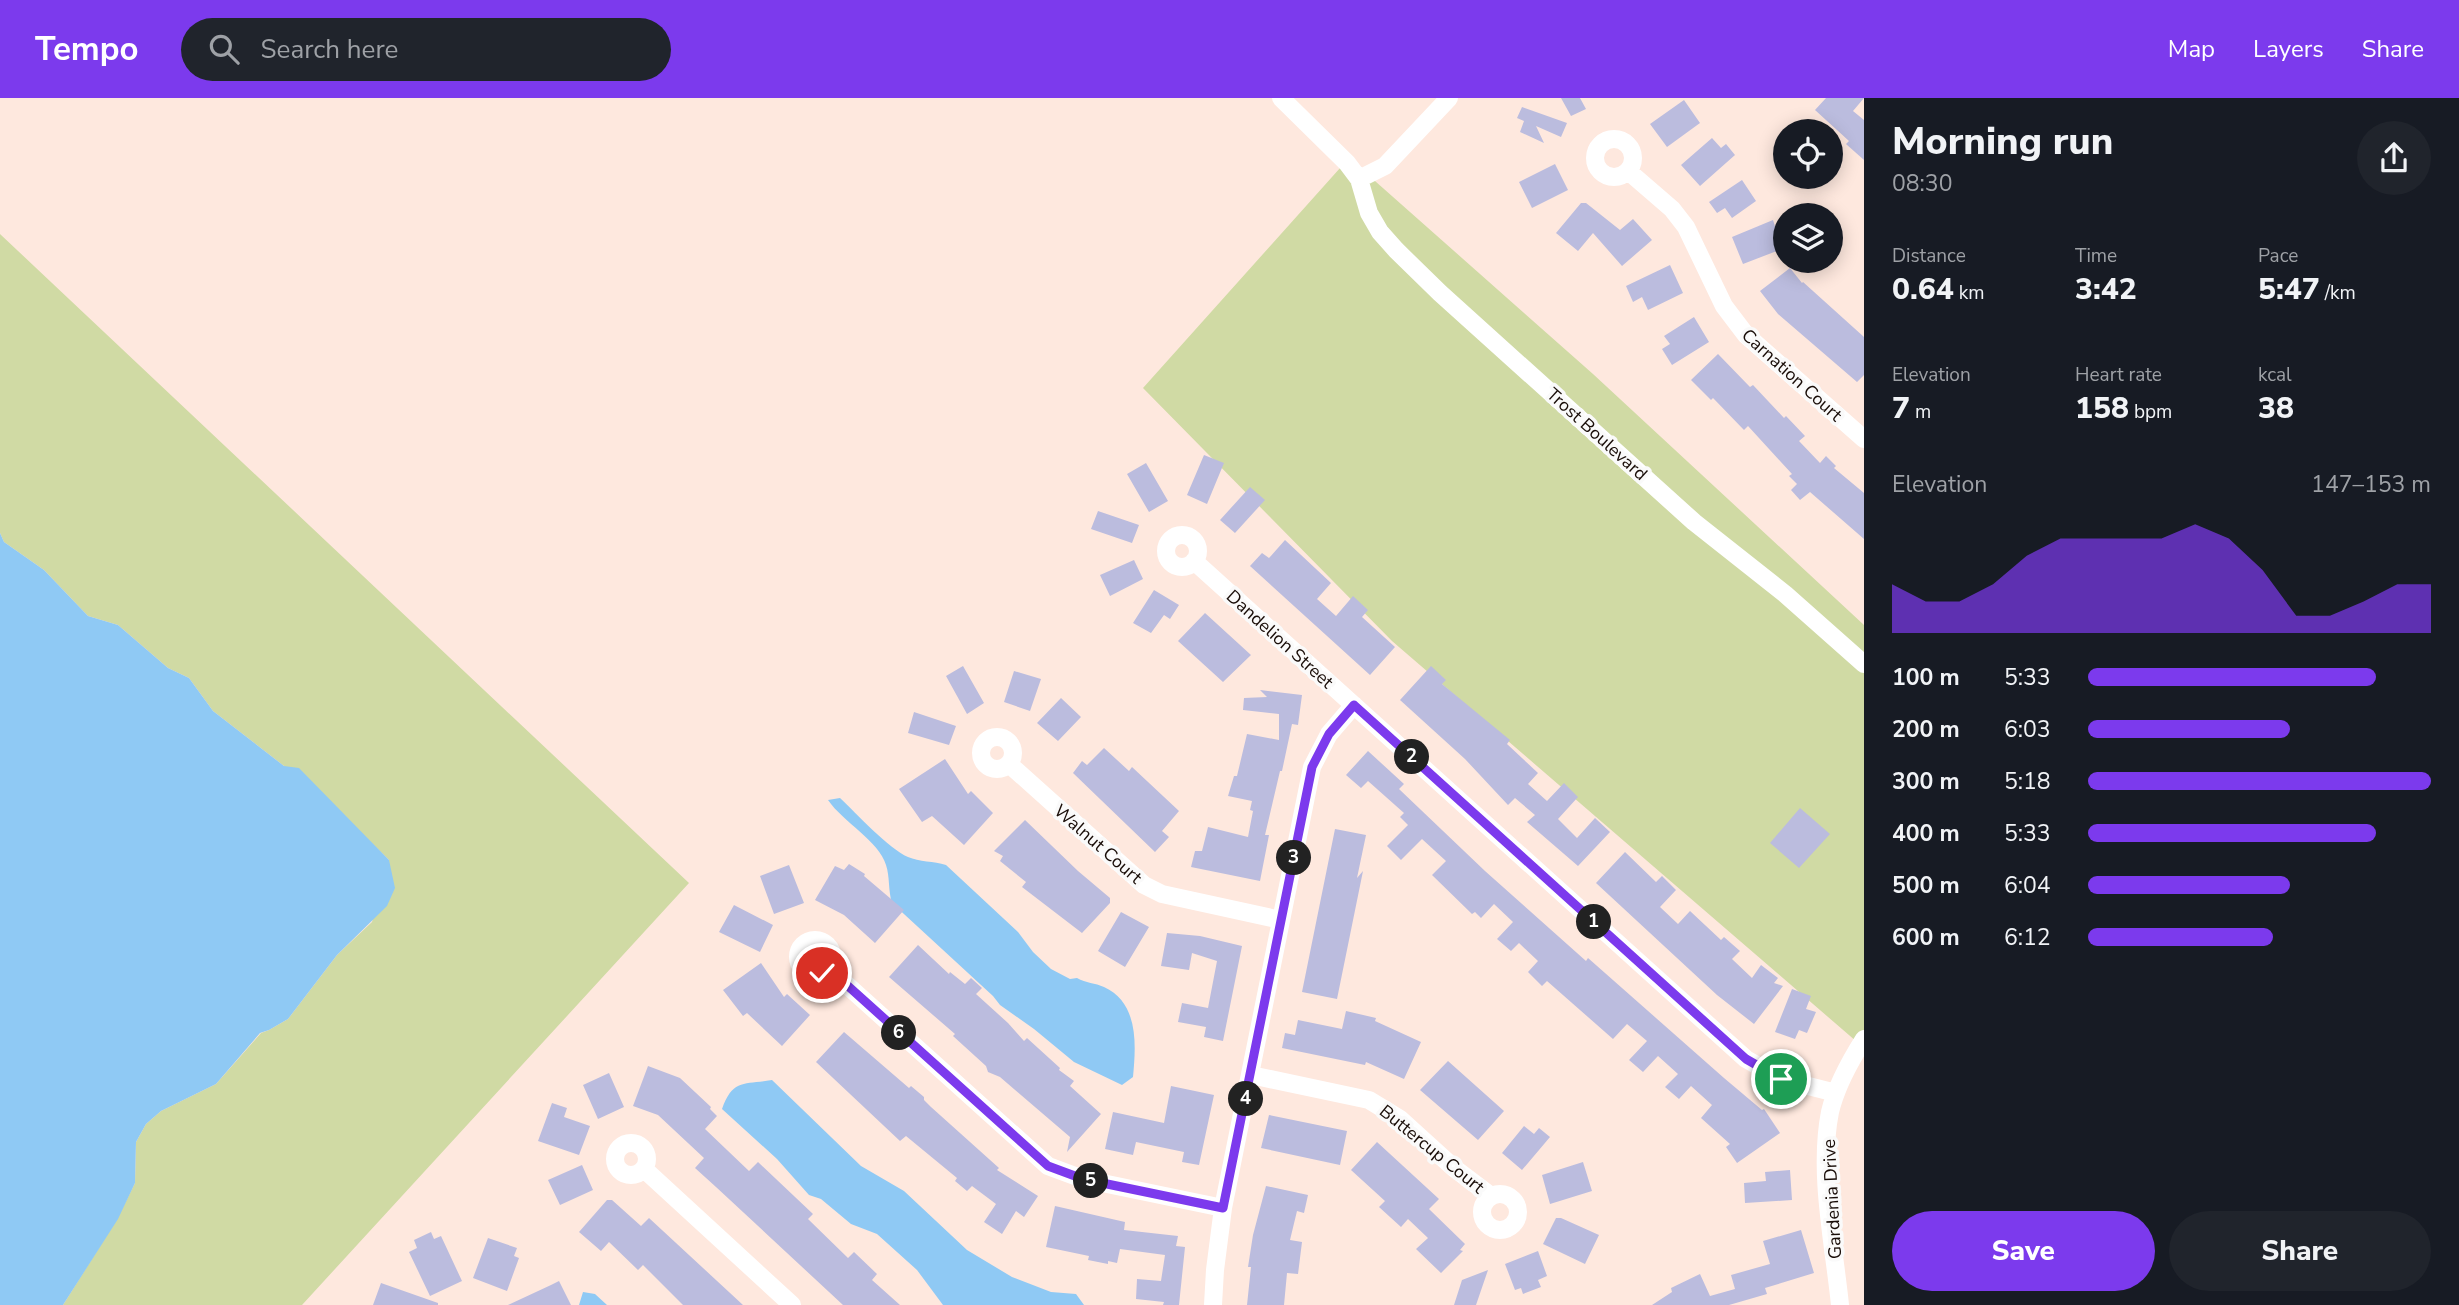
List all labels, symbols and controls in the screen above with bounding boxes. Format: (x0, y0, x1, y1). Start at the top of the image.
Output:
search box (181, 18, 671, 81)
text: Tempo (35, 27, 139, 72)
icon: search (205, 30, 243, 68)
text: Search here (261, 32, 398, 67)
text: Map (2168, 33, 2215, 65)
text: Layers (2253, 33, 2324, 65)
text: Share (2362, 33, 2424, 65)
text: Morning run (1892, 116, 2113, 167)
map controls (1773, 119, 1843, 273)
button: locate (1773, 119, 1843, 189)
button: share (2357, 121, 2431, 195)
text: 08:30 (1892, 168, 1952, 199)
button: layers (1773, 203, 1843, 273)
text: Distance (1892, 243, 1966, 269)
text: Time (2075, 243, 2117, 269)
text: Pace (2258, 243, 2298, 269)
text: 0.64 (1892, 269, 1954, 310)
text: 3:42 (2075, 269, 2137, 310)
text: 5:47 (2258, 269, 2320, 310)
text: km (1954, 280, 1984, 306)
text: /km (2320, 280, 2356, 306)
street label: Carnation Court (1737, 323, 1848, 427)
text: Elevation (1892, 362, 1971, 388)
text: Heart rate (2075, 362, 2162, 388)
text: kcal (2258, 362, 2292, 388)
street label: Trost Boulevard (1542, 382, 1652, 486)
text: 7 (1892, 388, 1910, 429)
text: 158 (2075, 388, 2129, 429)
text: 38 (2258, 388, 2294, 429)
text: m (1910, 399, 1931, 425)
text: bpm (2129, 399, 2172, 425)
text: Elevation (1892, 469, 1987, 500)
text: 147–153 m (2311, 469, 2431, 500)
street label: Dandelion Street (1221, 584, 1339, 694)
text: 100 m (1892, 662, 1960, 693)
text: 5:33 (2004, 662, 2051, 693)
text: 200 m (1892, 714, 1960, 745)
text: 6:03 (2004, 714, 2051, 745)
pin: 2 (1394, 740, 1430, 774)
text: 2 (1406, 743, 1417, 769)
text: 300 m (1892, 766, 1960, 797)
text: 5:18 (2004, 766, 2051, 797)
street label: Walnut Court (1049, 799, 1148, 890)
text: 400 m (1892, 818, 1960, 849)
text: 5:33 (2004, 818, 2051, 849)
pin: 3 (1276, 840, 1312, 876)
text: 3 (1288, 844, 1299, 870)
text: 500 m (1892, 870, 1960, 901)
text: 6:04 (2004, 870, 2051, 901)
pin: 1 (1576, 904, 1612, 940)
text: 1 (1588, 908, 1599, 934)
text: 600 m (1892, 922, 1960, 953)
text: 6:12 (2004, 922, 2051, 953)
pin (792, 943, 852, 1003)
icon: check (803, 954, 841, 992)
pin: 6 (881, 1016, 916, 1051)
text: 6 (893, 1019, 904, 1045)
pin (1751, 1049, 1811, 1109)
icon: arrive (1762, 1060, 1800, 1098)
pin: 4 (1228, 1082, 1264, 1116)
text: 4 (1240, 1085, 1251, 1111)
street label: Buttercup Court (1374, 1099, 1490, 1199)
street label: Gardenia Drive (1817, 1138, 1847, 1260)
pin: 5 (1074, 1164, 1108, 1198)
text: 5 (1085, 1167, 1096, 1193)
button: Save (1892, 1211, 2155, 1291)
button: Share (2169, 1211, 2431, 1291)

